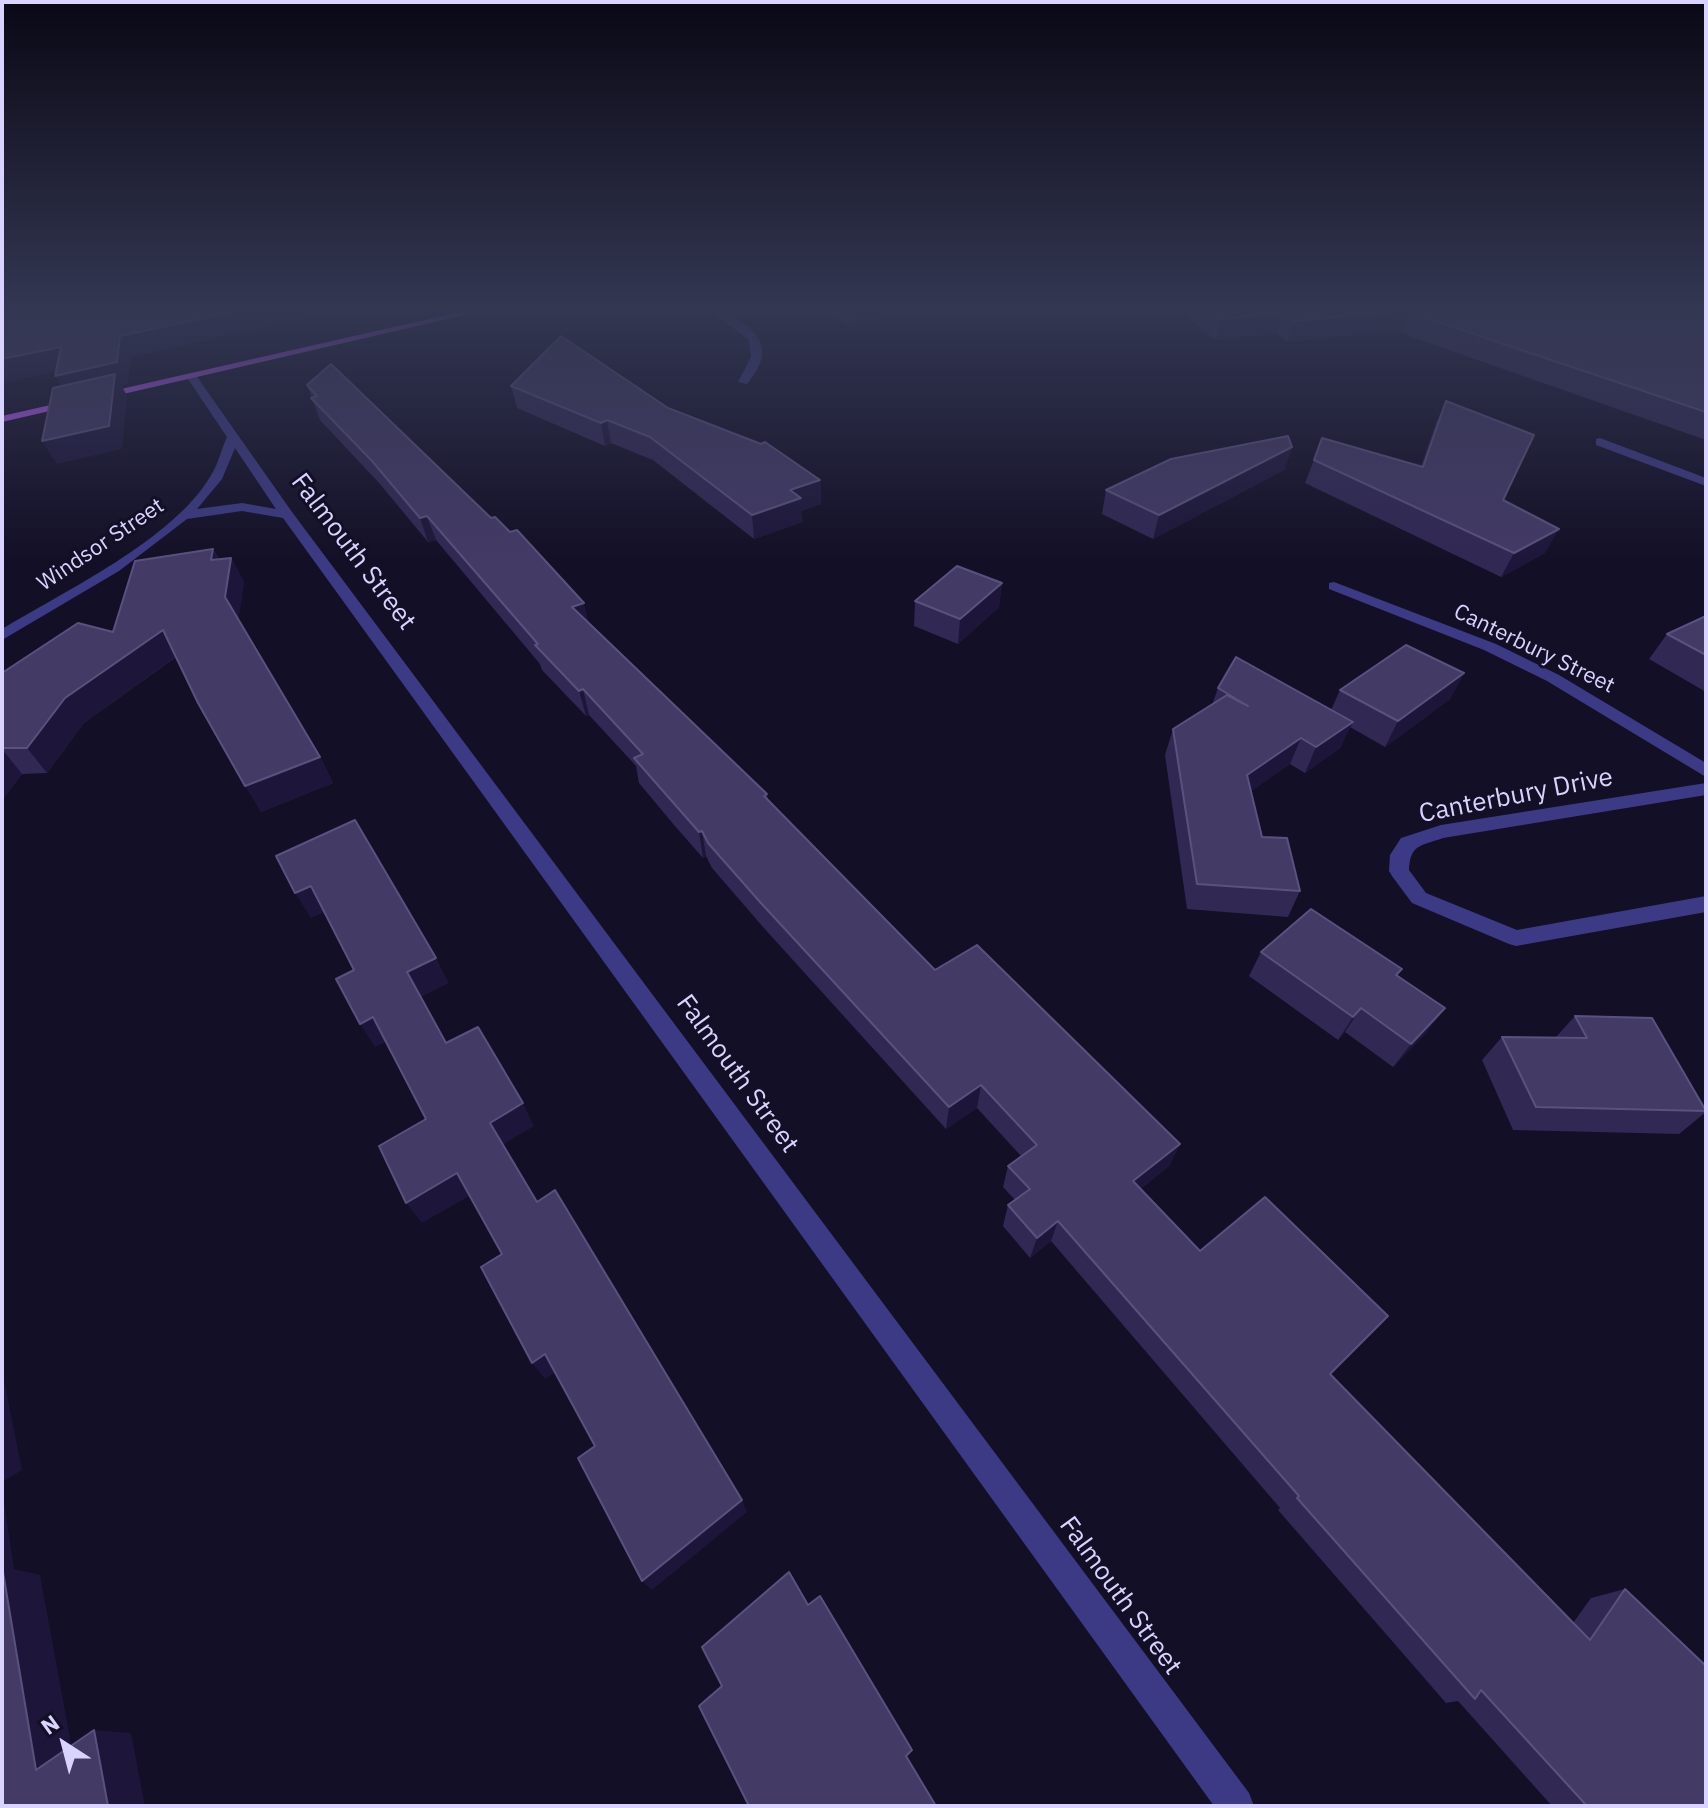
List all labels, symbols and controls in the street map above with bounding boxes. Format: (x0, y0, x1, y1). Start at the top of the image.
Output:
street label: Falmouth Street (284, 468, 422, 636)
street label: Windsor Street (33, 493, 169, 597)
street label: Canterbury Street (1449, 599, 1619, 699)
street label: Canterbury Drive (1416, 762, 1616, 830)
street label: Falmouth Street (669, 989, 805, 1159)
street label: Falmouth Street (1052, 1511, 1188, 1681)
north arrow (24, 1704, 104, 1784)
text: N (35, 1708, 65, 1741)

